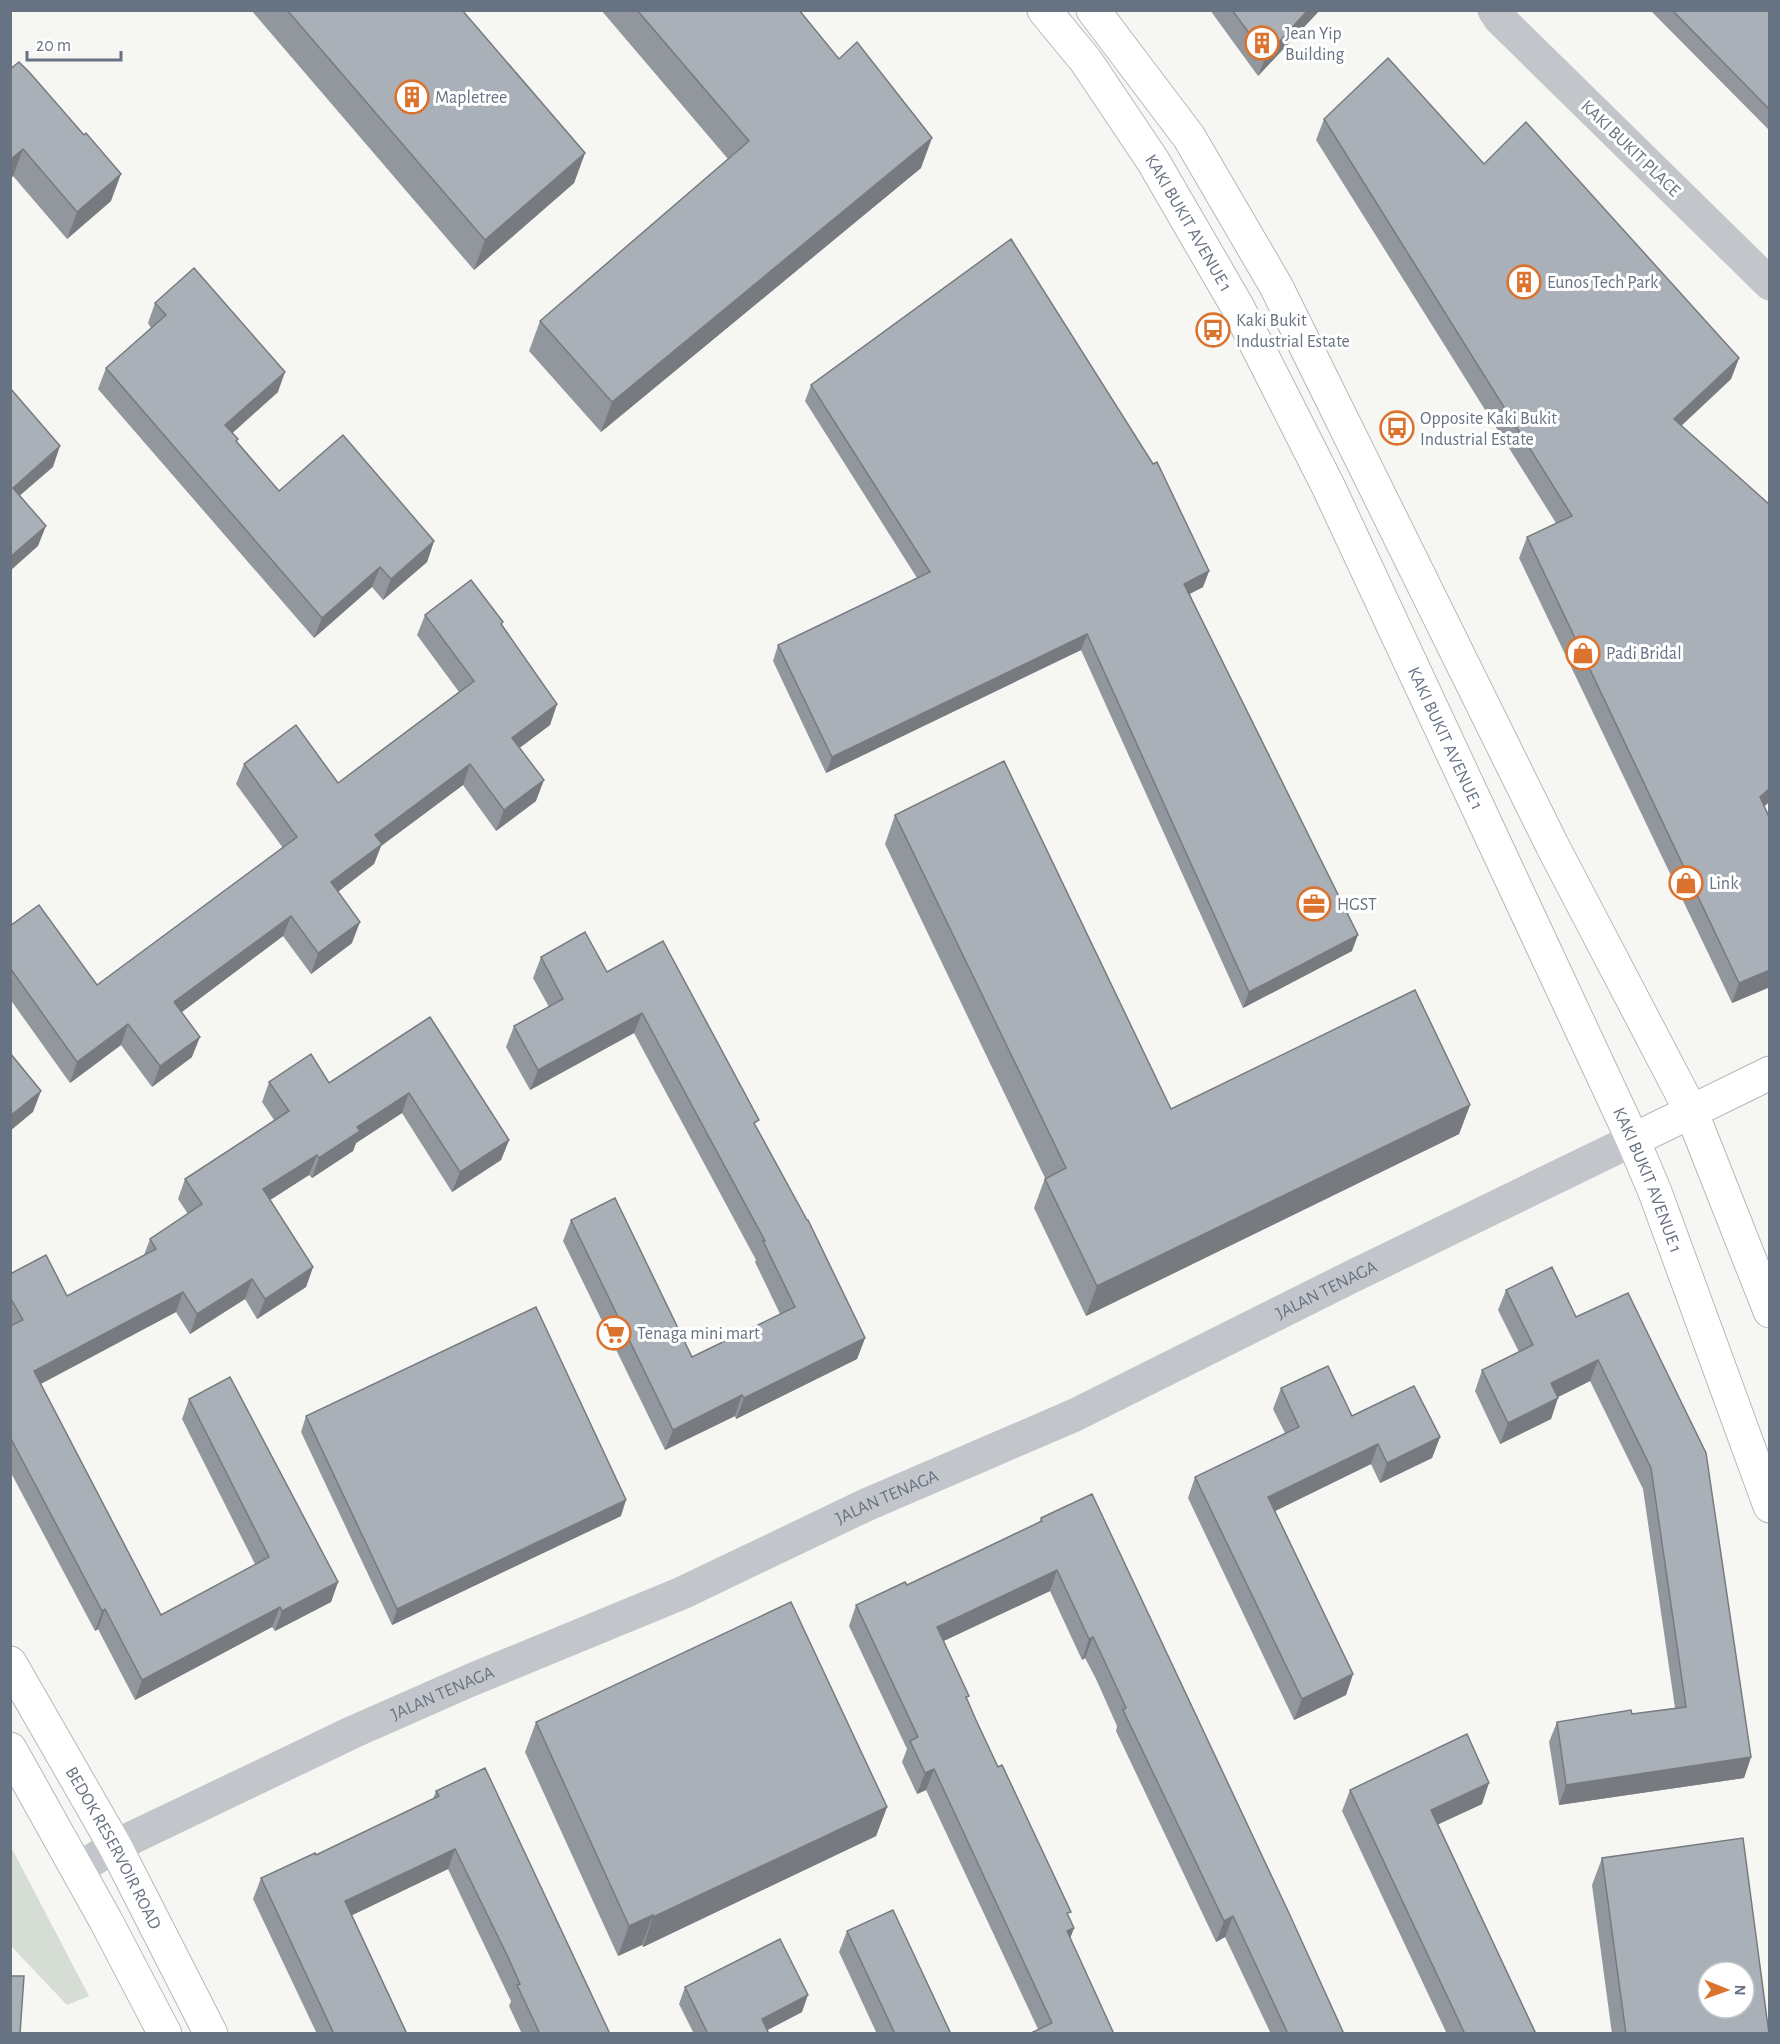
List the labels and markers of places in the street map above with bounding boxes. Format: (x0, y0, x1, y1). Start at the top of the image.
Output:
building icon: Jean Yip Building (1244, 25, 1280, 61)
place label: Jean Yip Building (1285, 25, 1345, 64)
building icon: Mapletree (394, 79, 430, 115)
place label: Mapletree (435, 89, 507, 107)
building icon: Eunos Tech Park (1506, 264, 1542, 300)
place label: Eunos Tech Park (1547, 274, 1659, 292)
bus stop icon: Kaki Bukit Industrial Estate (1195, 312, 1231, 348)
place label: Kaki Bukit Industrial Estate (1236, 312, 1350, 351)
bus stop icon: Opposite Kaki Bukit Industrial Estate (1379, 410, 1415, 446)
place label: Opposite Kaki Bukit Industrial Estate (1420, 410, 1557, 449)
shop icon: Padi Bridal (1565, 635, 1601, 671)
place label: Padi Bridal (1606, 645, 1682, 663)
shop icon: Link (1668, 865, 1704, 901)
place label: Link (1709, 875, 1739, 893)
office icon: HGST (1296, 886, 1332, 922)
place label: HGST (1337, 896, 1377, 914)
supermarket icon: Tenaga mini mart (596, 1315, 632, 1351)
place label: Tenaga mini mart (637, 1325, 760, 1343)

